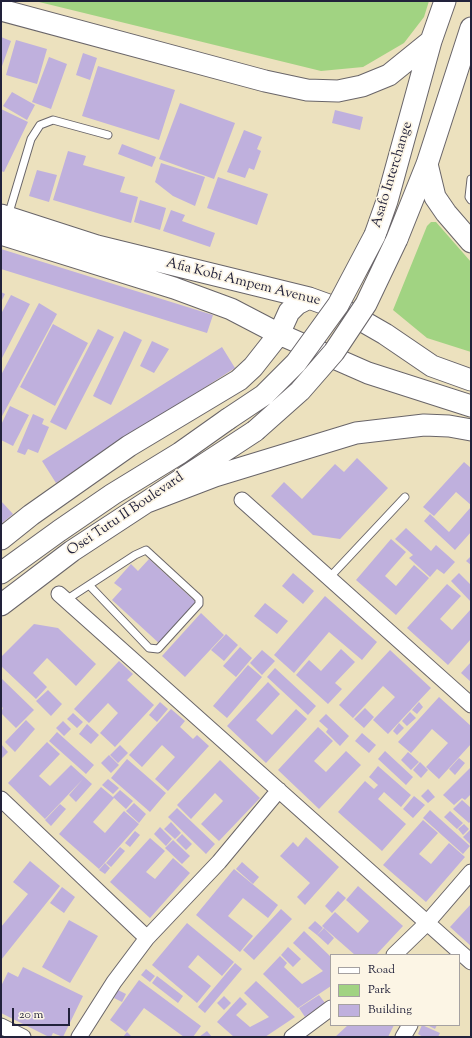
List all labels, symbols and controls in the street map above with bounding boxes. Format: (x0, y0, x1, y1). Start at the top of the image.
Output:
street label: Asafo Interchange (369, 120, 417, 230)
street label: Afia Kobi Ampem Avenue (164, 256, 322, 310)
street label: Osei Tutu II Boulevard (65, 470, 187, 560)
legend (330, 954, 460, 1026)
text: Road (368, 961, 395, 979)
text: Park (368, 981, 391, 999)
scale bar (14, 1000, 72, 1026)
text: Building (368, 1001, 412, 1019)
text: 20 m (19, 1006, 43, 1024)

